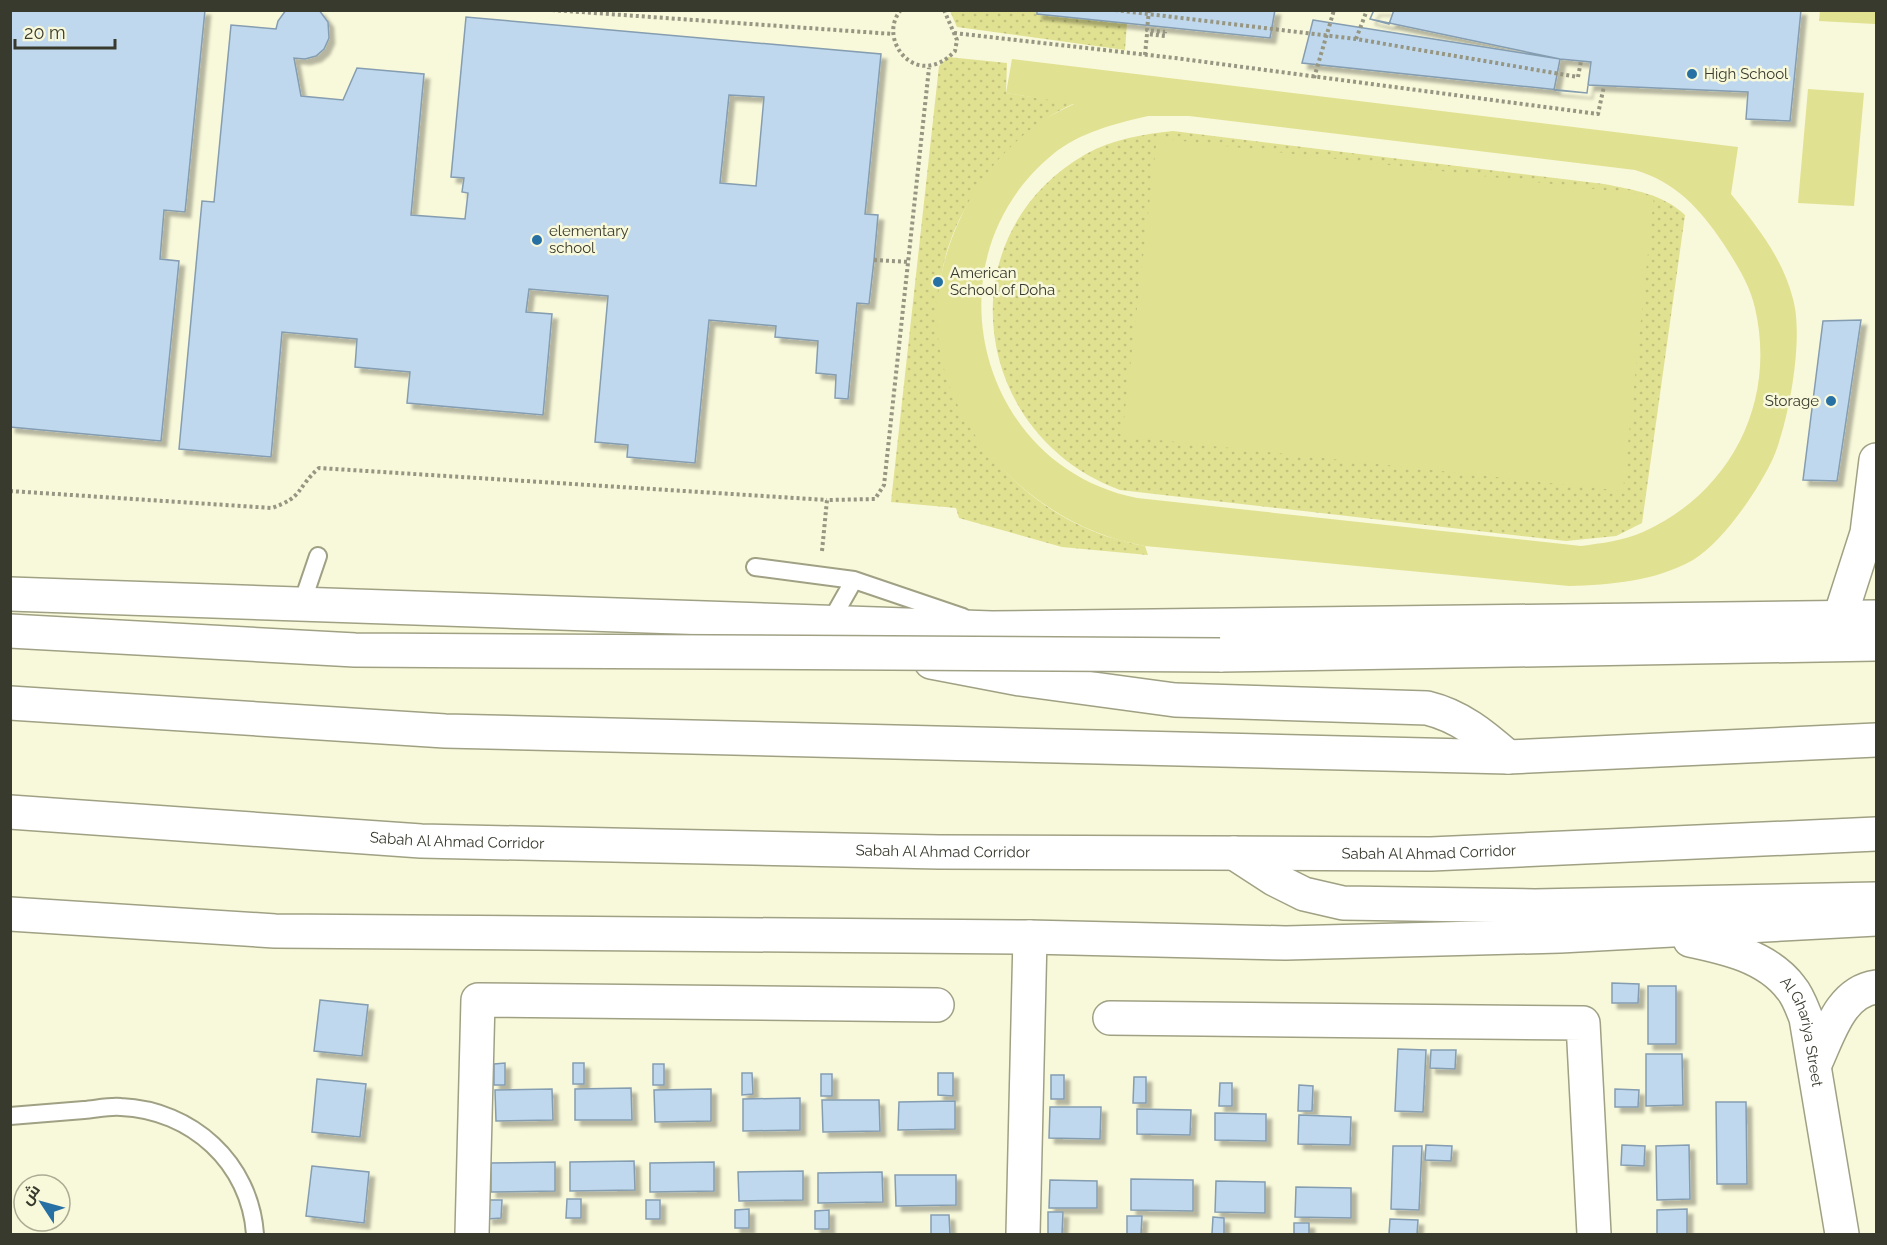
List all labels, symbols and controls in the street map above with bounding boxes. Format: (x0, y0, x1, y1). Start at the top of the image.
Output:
scale bar (15, 12, 116, 50)
text: 20 m (24, 22, 66, 43)
place label: High School (1704, 65, 1789, 83)
marker: High School (1685, 67, 1699, 81)
place label: elementary school (549, 222, 629, 257)
marker: elementary school (530, 233, 544, 247)
place label: American School of Doha (950, 264, 1055, 299)
marker: American School of Doha (931, 275, 945, 289)
place label: Storage (1765, 392, 1819, 410)
marker: Storage (1824, 394, 1838, 408)
street label: Sabah Al Ahmad Corridor (369, 828, 545, 853)
street label: Sabah Al Ahmad Corridor (855, 841, 1031, 861)
street label: Sabah Al Ahmad Corridor (1341, 841, 1517, 863)
street label: Al Ghariya Street (1776, 973, 1826, 1088)
north arrow (12, 1173, 72, 1233)
text: ش (17, 1181, 44, 1208)

